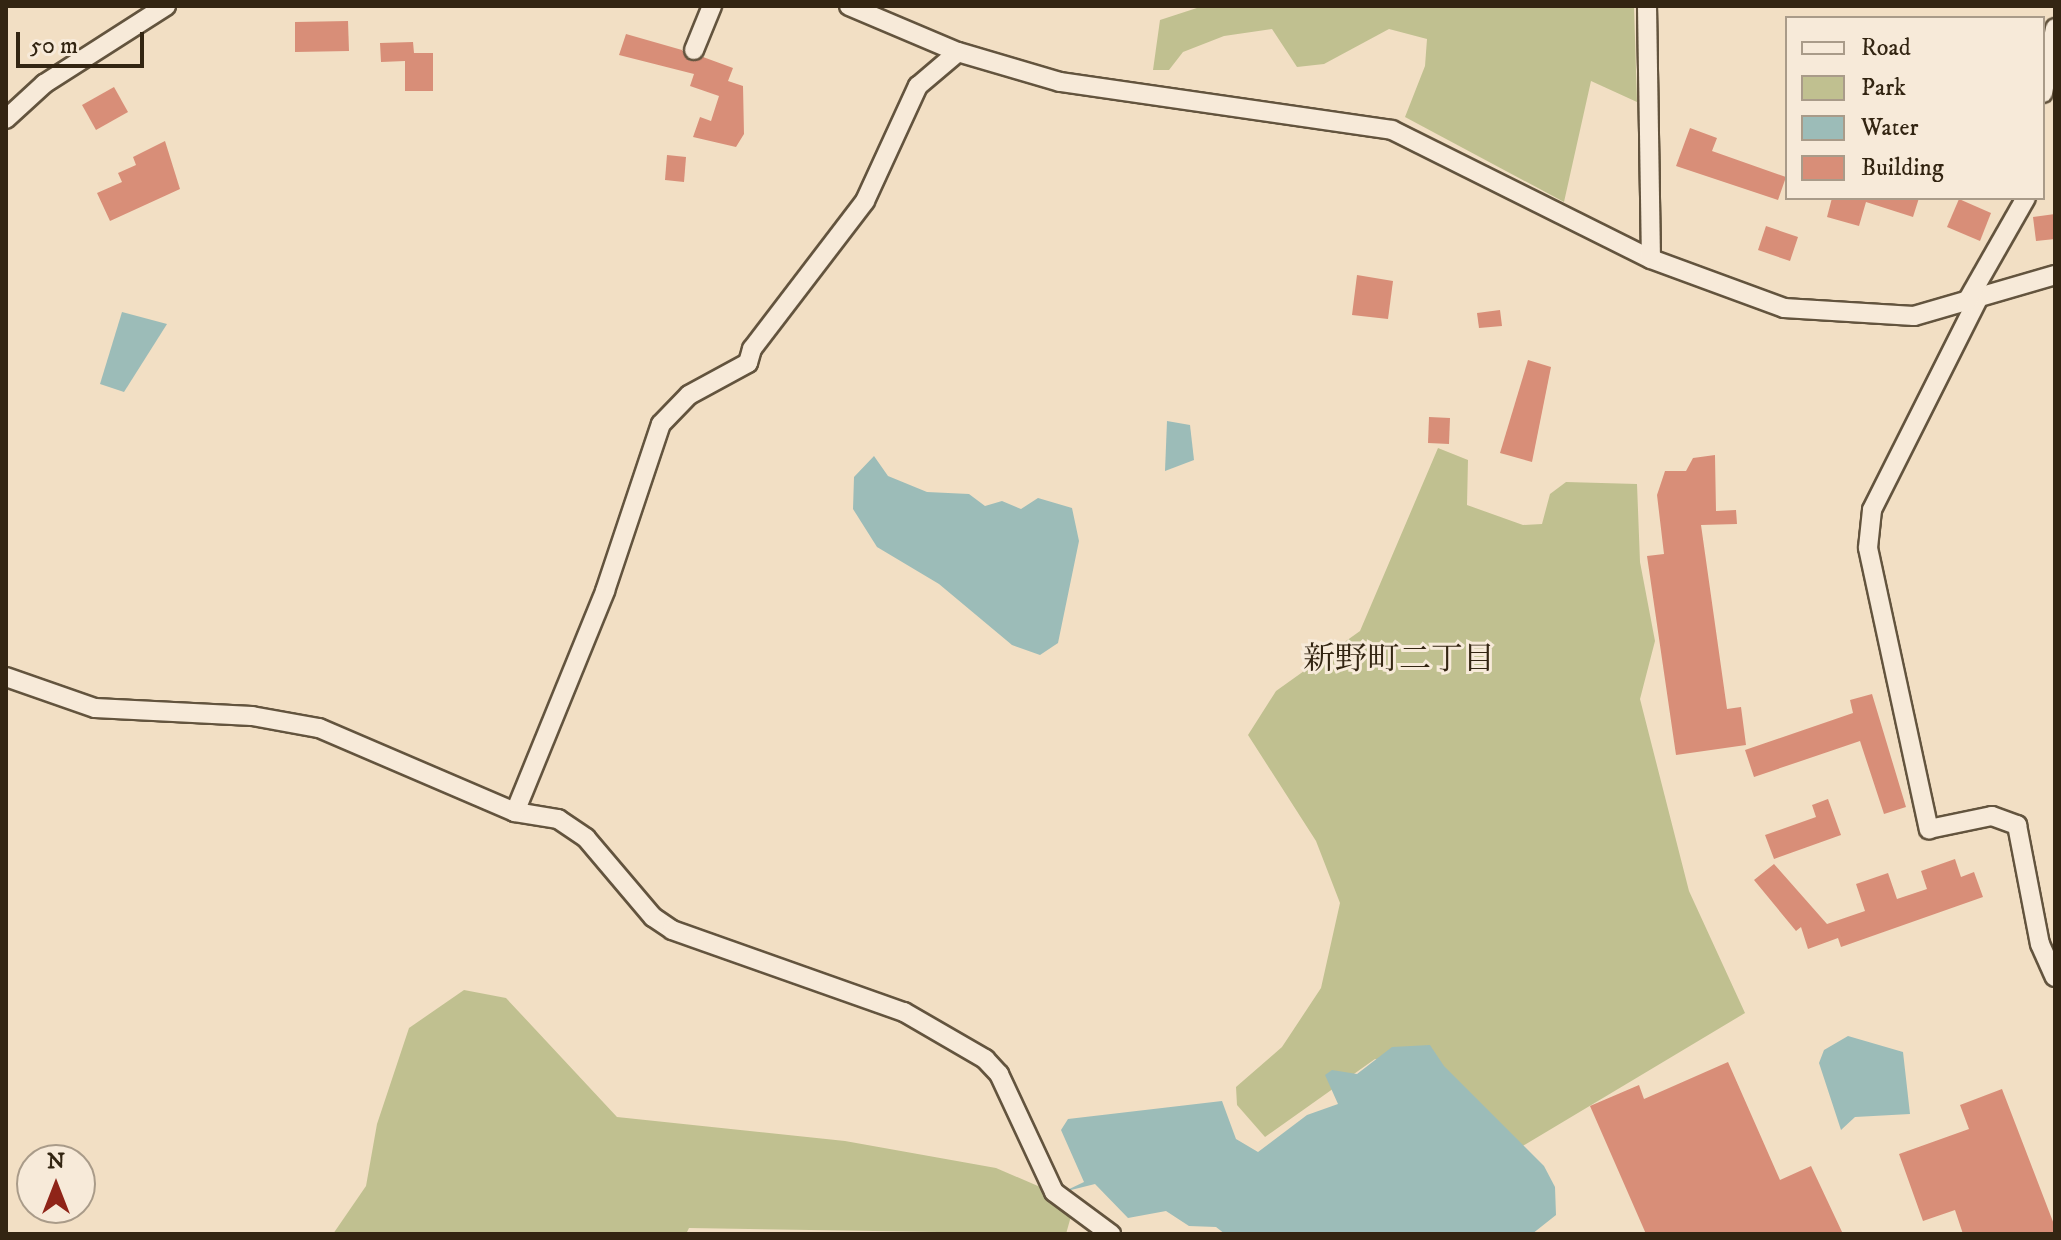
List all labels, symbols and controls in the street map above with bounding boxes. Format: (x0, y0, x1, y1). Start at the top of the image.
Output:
scale bar (20, 16, 148, 66)
legend (1785, 16, 2045, 200)
text: 50 m (30, 31, 78, 61)
text: Road (1861, 33, 1911, 63)
text: Park (1861, 73, 1906, 103)
text: Water (1861, 113, 1918, 143)
text: Building (1861, 153, 1944, 183)
district label: 新野町二丁目 (1303, 641, 1495, 679)
north arrow (16, 1144, 96, 1224)
text: N (47, 1148, 65, 1175)

